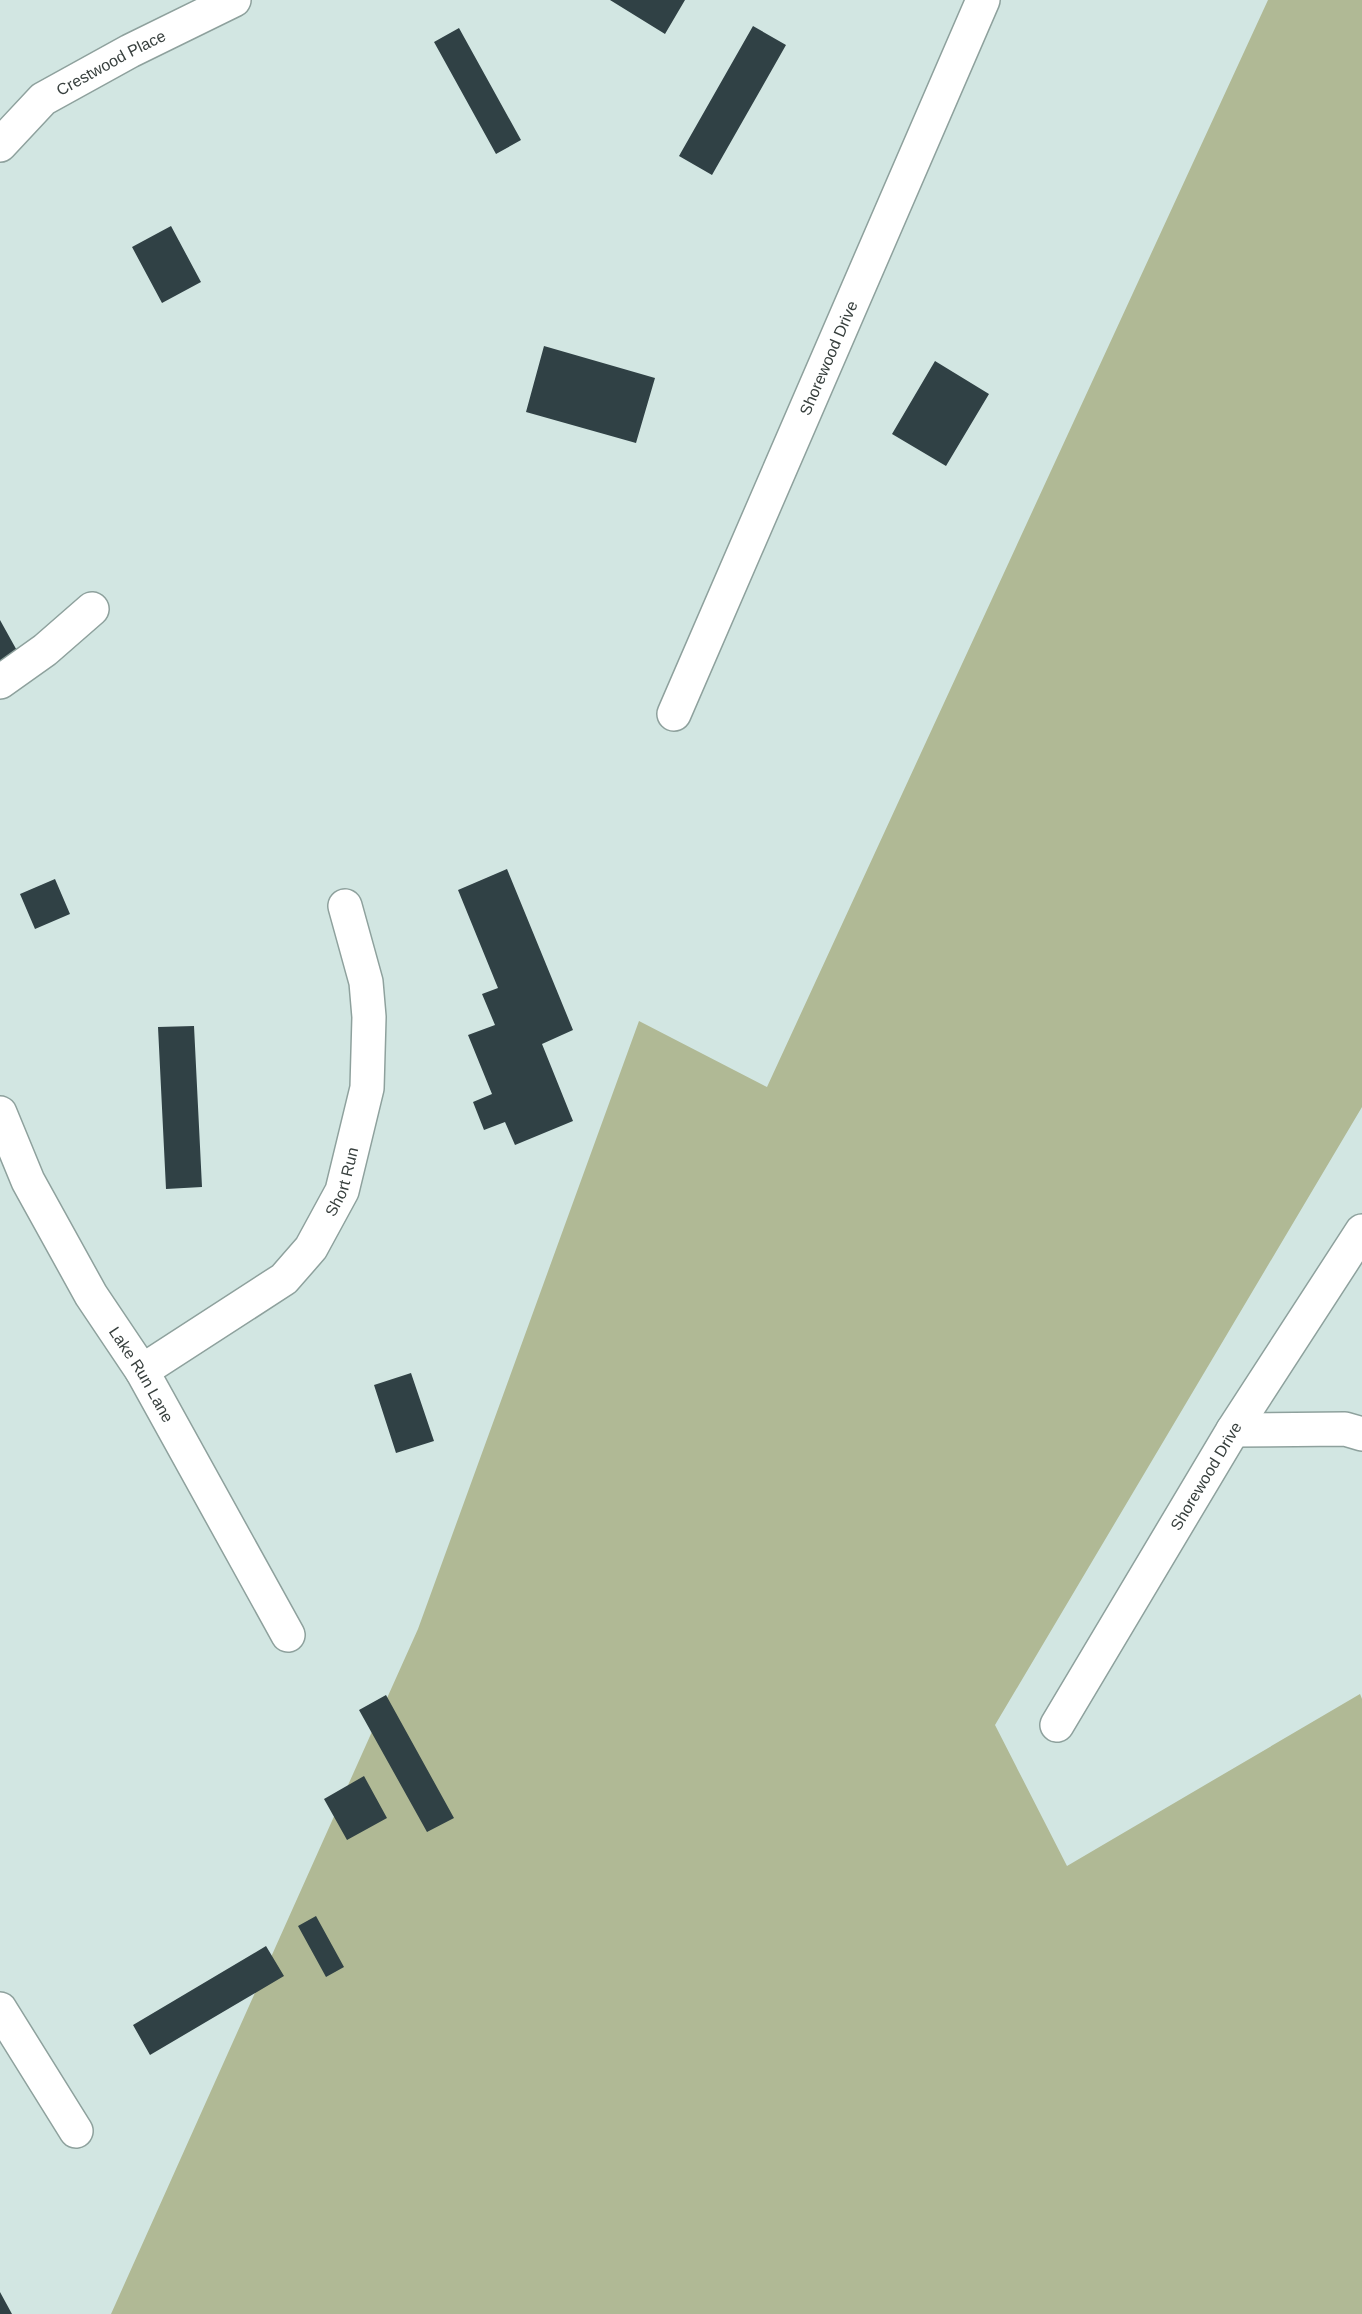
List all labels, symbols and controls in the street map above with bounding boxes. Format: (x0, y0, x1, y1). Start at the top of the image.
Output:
street label: Crestwood Place (53, 27, 168, 98)
street label: Shorewood Drive (796, 298, 860, 418)
street label: Short Run (322, 1145, 361, 1219)
street label: Lake Run Lane (106, 1323, 177, 1425)
street label: Shorewood Drive (1167, 1419, 1244, 1533)

